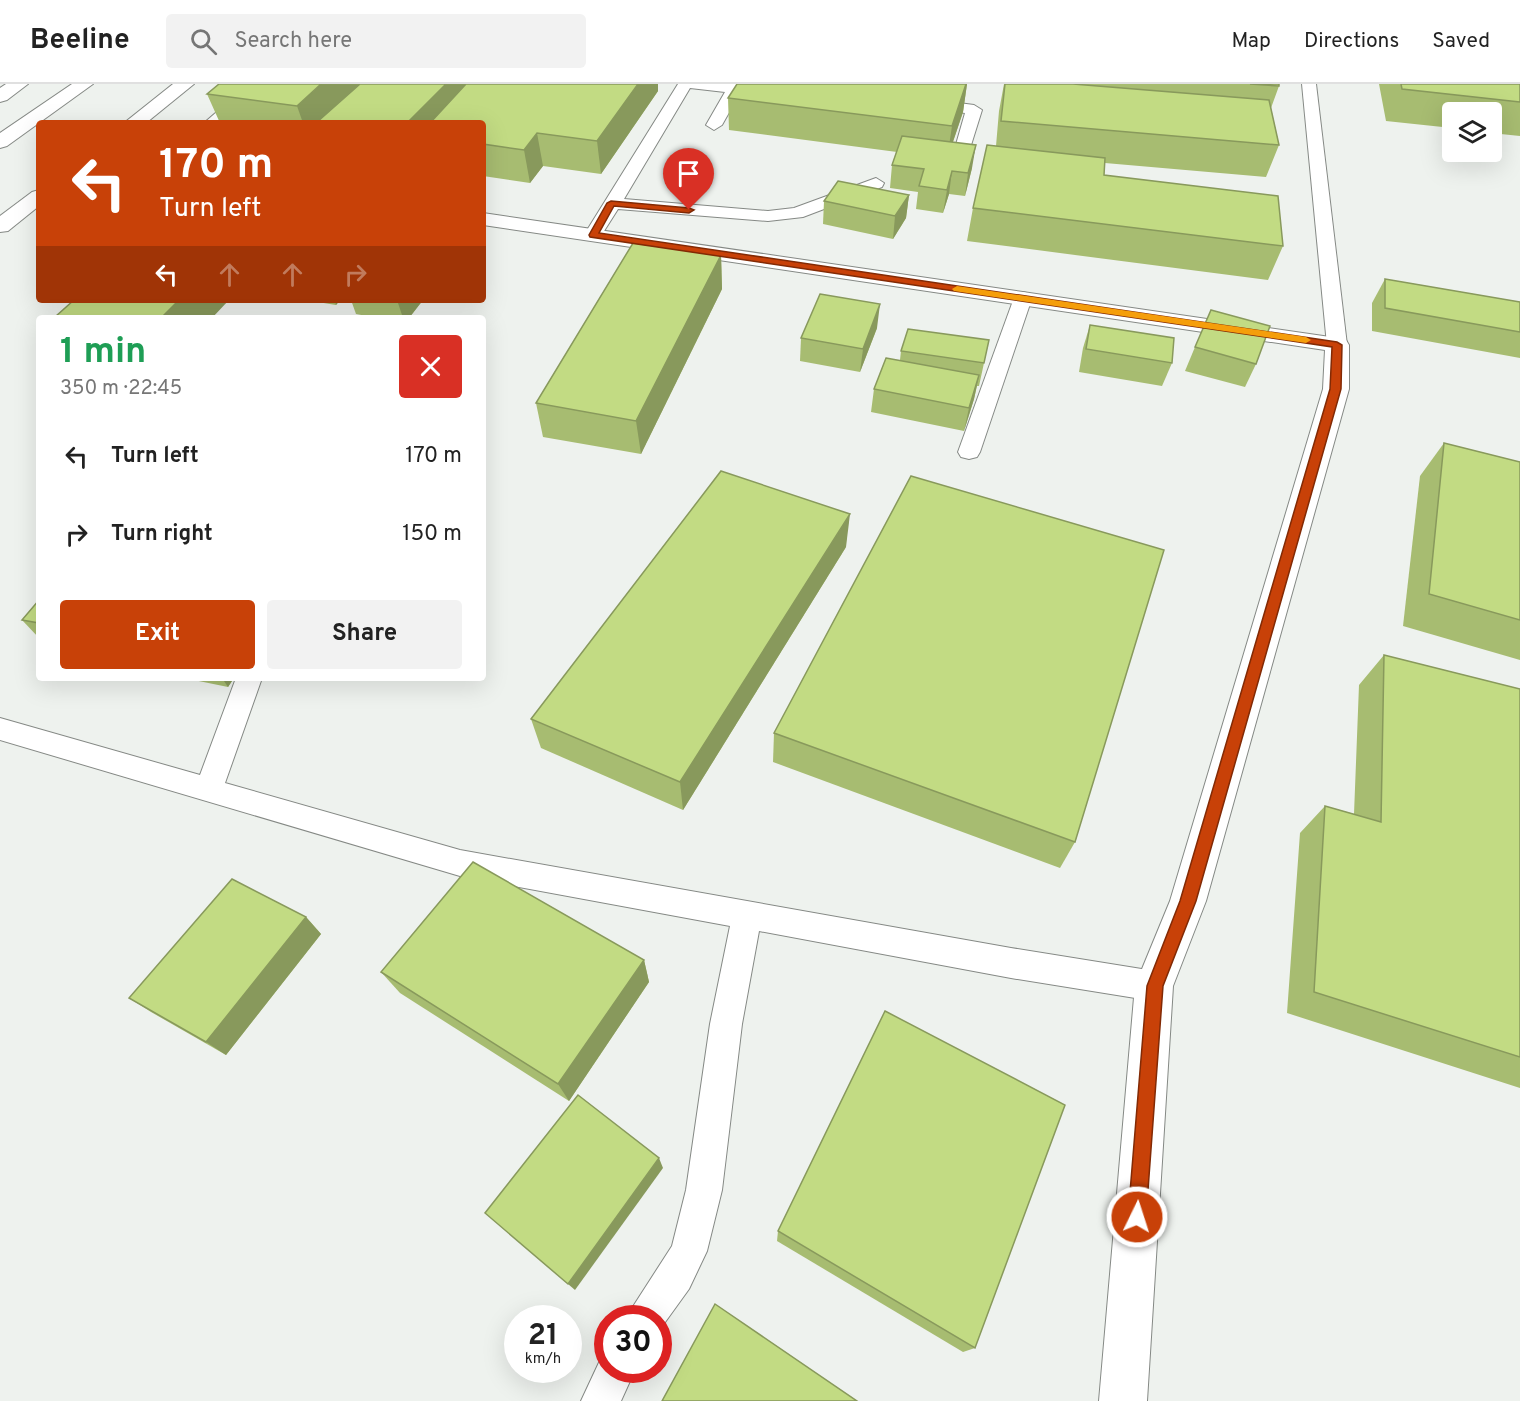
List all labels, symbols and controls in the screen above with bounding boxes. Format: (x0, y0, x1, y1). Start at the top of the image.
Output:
search box (166, 14, 586, 68)
text: Beeline (30, 23, 130, 59)
icon: search (187, 25, 220, 58)
text: Search here (235, 28, 352, 55)
text: Map (1231, 28, 1271, 55)
text: Directions (1304, 28, 1399, 55)
text: Saved (1432, 28, 1490, 55)
map controls (1442, 102, 1502, 162)
button: layers (1442, 102, 1502, 162)
text: 170 m (159, 140, 273, 193)
icon: left (60, 144, 138, 222)
pin (663, 148, 714, 210)
icon: arrive (672, 157, 705, 190)
text: Turn left (159, 192, 261, 226)
icon: left (150, 258, 183, 291)
icon: ahead (213, 258, 246, 291)
icon: ahead (276, 258, 309, 291)
icon: right (339, 258, 372, 291)
text: 1 min (60, 330, 146, 376)
button: close (399, 335, 462, 398)
text: 350 m · 22:45 (60, 376, 182, 402)
icon: left (60, 440, 93, 473)
text: Turn left (111, 443, 199, 470)
text: 170 m (405, 443, 462, 470)
icon: right (60, 518, 93, 551)
text: Turn right (111, 521, 213, 548)
text: 150 m (402, 521, 462, 548)
button: Exit (60, 600, 255, 669)
button: Share (267, 600, 462, 669)
position arrow (1105, 1185, 1169, 1249)
speed limit sign: 30 (594, 1305, 672, 1383)
text: 21 (528, 1318, 558, 1355)
text: km/h (525, 1350, 561, 1369)

